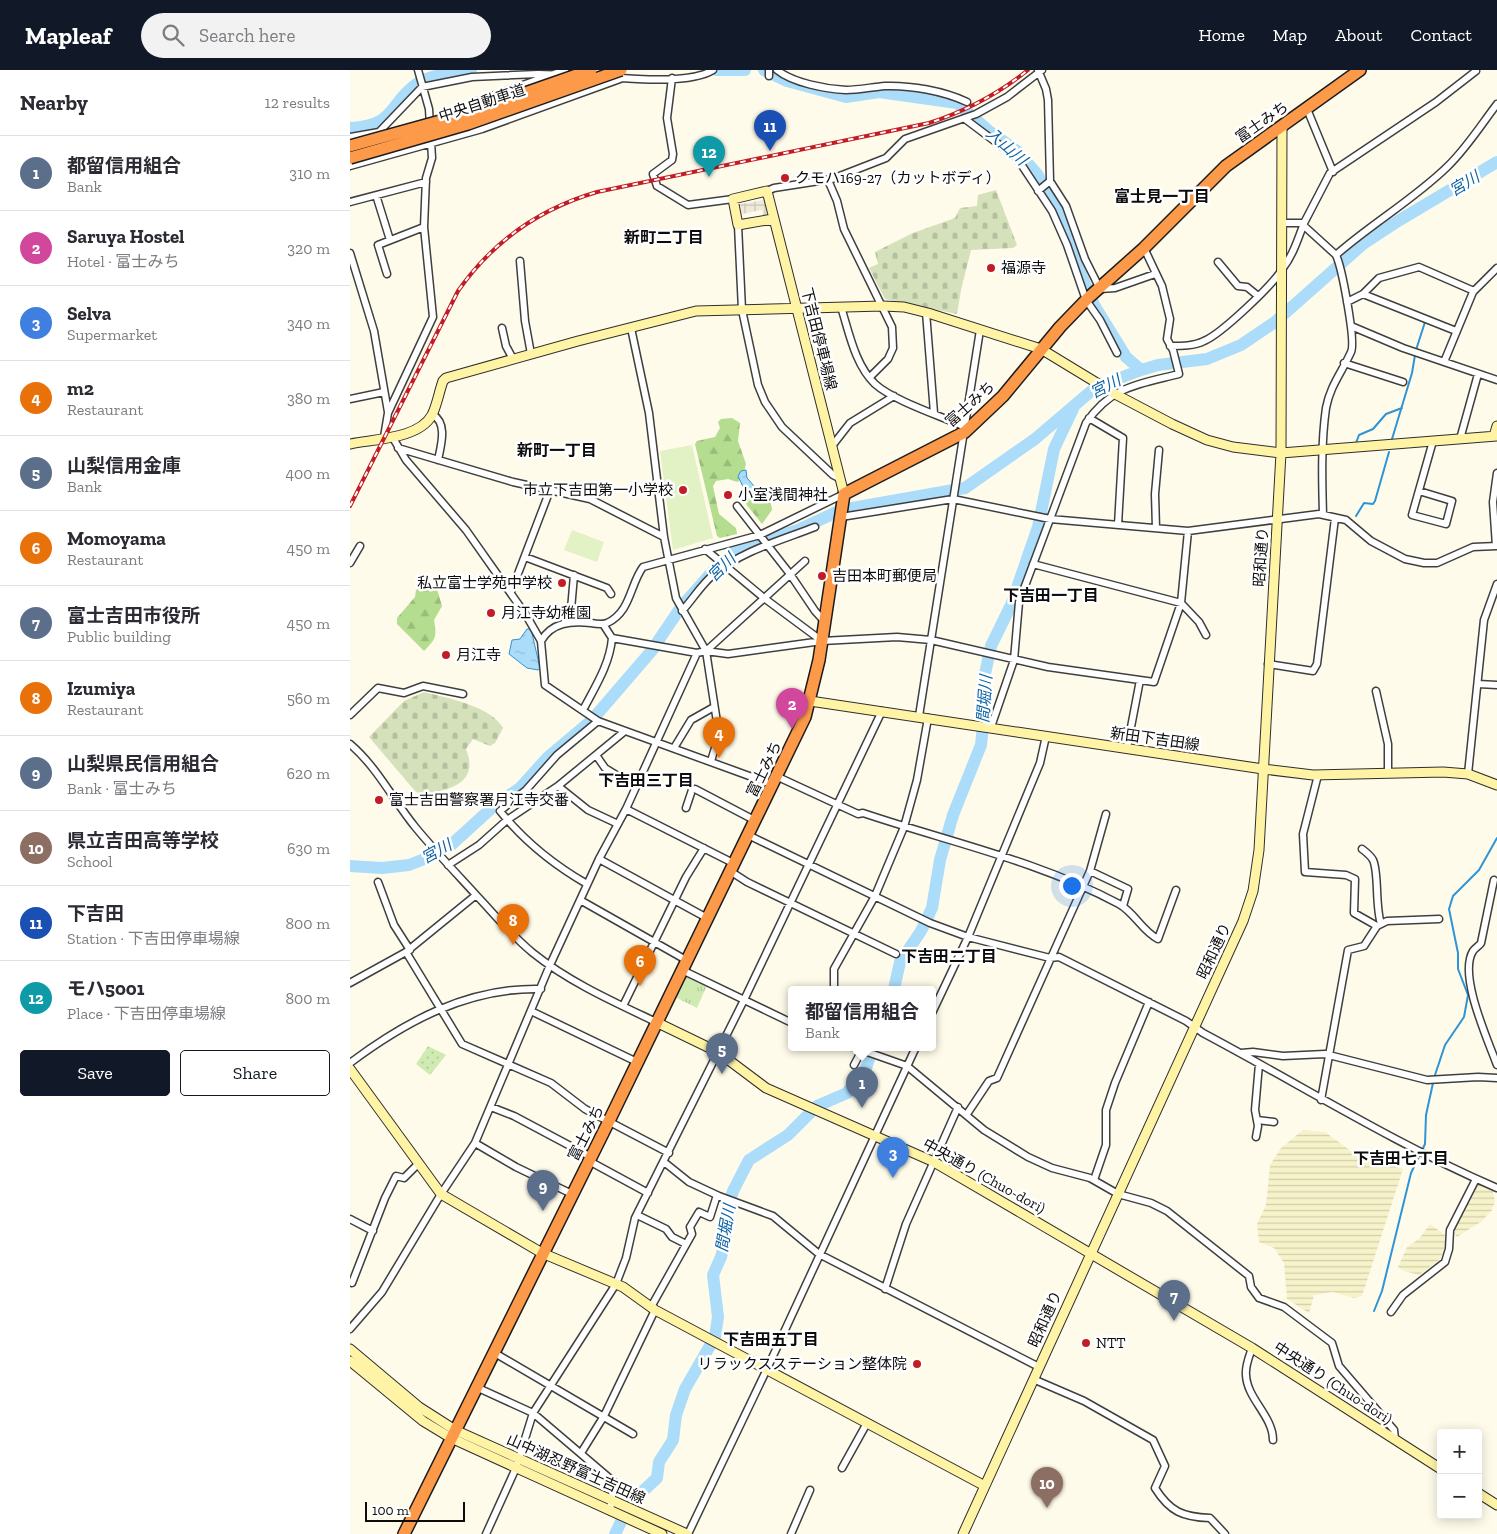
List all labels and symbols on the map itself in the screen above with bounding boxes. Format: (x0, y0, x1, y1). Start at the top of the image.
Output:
street label: 中央自動車道 (436, 81, 528, 125)
street label: 富士みち (1232, 97, 1292, 147)
pin: 11 (754, 110, 786, 151)
water label: 入山川 (982, 123, 1033, 171)
pin: 12 (693, 136, 725, 177)
water label: 宮川 (1446, 166, 1485, 200)
place label: クモハ169-27（カットボディ） (795, 169, 1000, 187)
marker: クモハ169-27（カットボディ） (779, 172, 791, 184)
district label: 富士見一丁目 (1114, 187, 1210, 206)
district label: 新町二丁目 (624, 228, 704, 247)
place label: 福源寺 (1001, 259, 1046, 277)
marker: 福源寺 (985, 262, 997, 274)
street label: 下吉田停車場線 (798, 286, 840, 392)
water label: 宮川 (1087, 370, 1126, 402)
street label: 富士みち (942, 377, 998, 431)
district label: 新町一丁目 (517, 441, 597, 460)
place label: 市立下吉田第一小学校 (523, 481, 673, 499)
marker: 市立下吉田第一小学校 (677, 484, 689, 496)
place label: 小室浅間神社 (738, 486, 828, 504)
marker: 小室浅間神社 (722, 489, 734, 501)
street label: 昭和通り (1250, 526, 1272, 588)
water label: 宮川 (703, 548, 741, 585)
place label: 吉田本町郵便局 (832, 567, 937, 585)
marker: 吉田本町郵便局 (816, 570, 828, 582)
place label: 私立富士学苑中学校 (417, 574, 552, 592)
marker: 私立富士学苑中学校 (556, 577, 568, 589)
district label: 下吉田一丁目 (1003, 586, 1099, 605)
place label: 月江寺幼稚園 (501, 604, 591, 622)
marker: 月江寺幼稚園 (485, 607, 497, 619)
place label: 月江寺 (456, 646, 501, 664)
marker: 月江寺 (440, 649, 452, 661)
water label: 間堀川 (973, 672, 996, 724)
pin: 2 (776, 688, 808, 729)
pin: 4 (703, 717, 735, 758)
street label: 新田下吉田線 (1109, 724, 1201, 754)
street label: 富士みち (743, 738, 785, 800)
district label: 下吉田三丁目 (598, 771, 694, 790)
place label: 富士吉田警察署月江寺交番 (389, 791, 569, 809)
marker: 富士吉田警察署月江寺交番 (373, 794, 385, 806)
water label: 宮川 (418, 834, 457, 868)
your location (1059, 873, 1085, 899)
pin: 8 (497, 904, 529, 945)
street label: 昭和通り (1193, 920, 1235, 982)
pin: 6 (624, 945, 656, 986)
district label: 下吉田二丁目 (901, 947, 997, 966)
pin: 5 (706, 1033, 738, 1074)
pin: 1 (846, 1067, 878, 1108)
street label: 富士みち (564, 1102, 608, 1164)
street label: 中央通り (Chuo-dori) (920, 1135, 1048, 1217)
pin: 3 (877, 1137, 909, 1178)
district label: 下吉田七丁目 (1353, 1149, 1449, 1168)
pin: 9 (527, 1170, 559, 1211)
water label: 間堀川 (712, 1201, 739, 1253)
pin: 7 (1158, 1280, 1190, 1321)
street label: 昭和通り (1025, 1288, 1065, 1350)
district label: 下吉田五丁目 (723, 1330, 819, 1349)
place label: NTT (1096, 1334, 1126, 1352)
marker: NTT (1080, 1337, 1092, 1349)
street label: 中央通り (Chuo-dori) (1270, 1338, 1396, 1428)
place label: リラックスステーション整体院 (698, 1355, 907, 1373)
marker: リラックスステーション整体院 (911, 1358, 923, 1370)
street label: 山中湖忍野富士吉田線 (504, 1430, 648, 1508)
pin: 10 (1031, 1467, 1063, 1508)
scale bar (365, 1499, 465, 1522)

